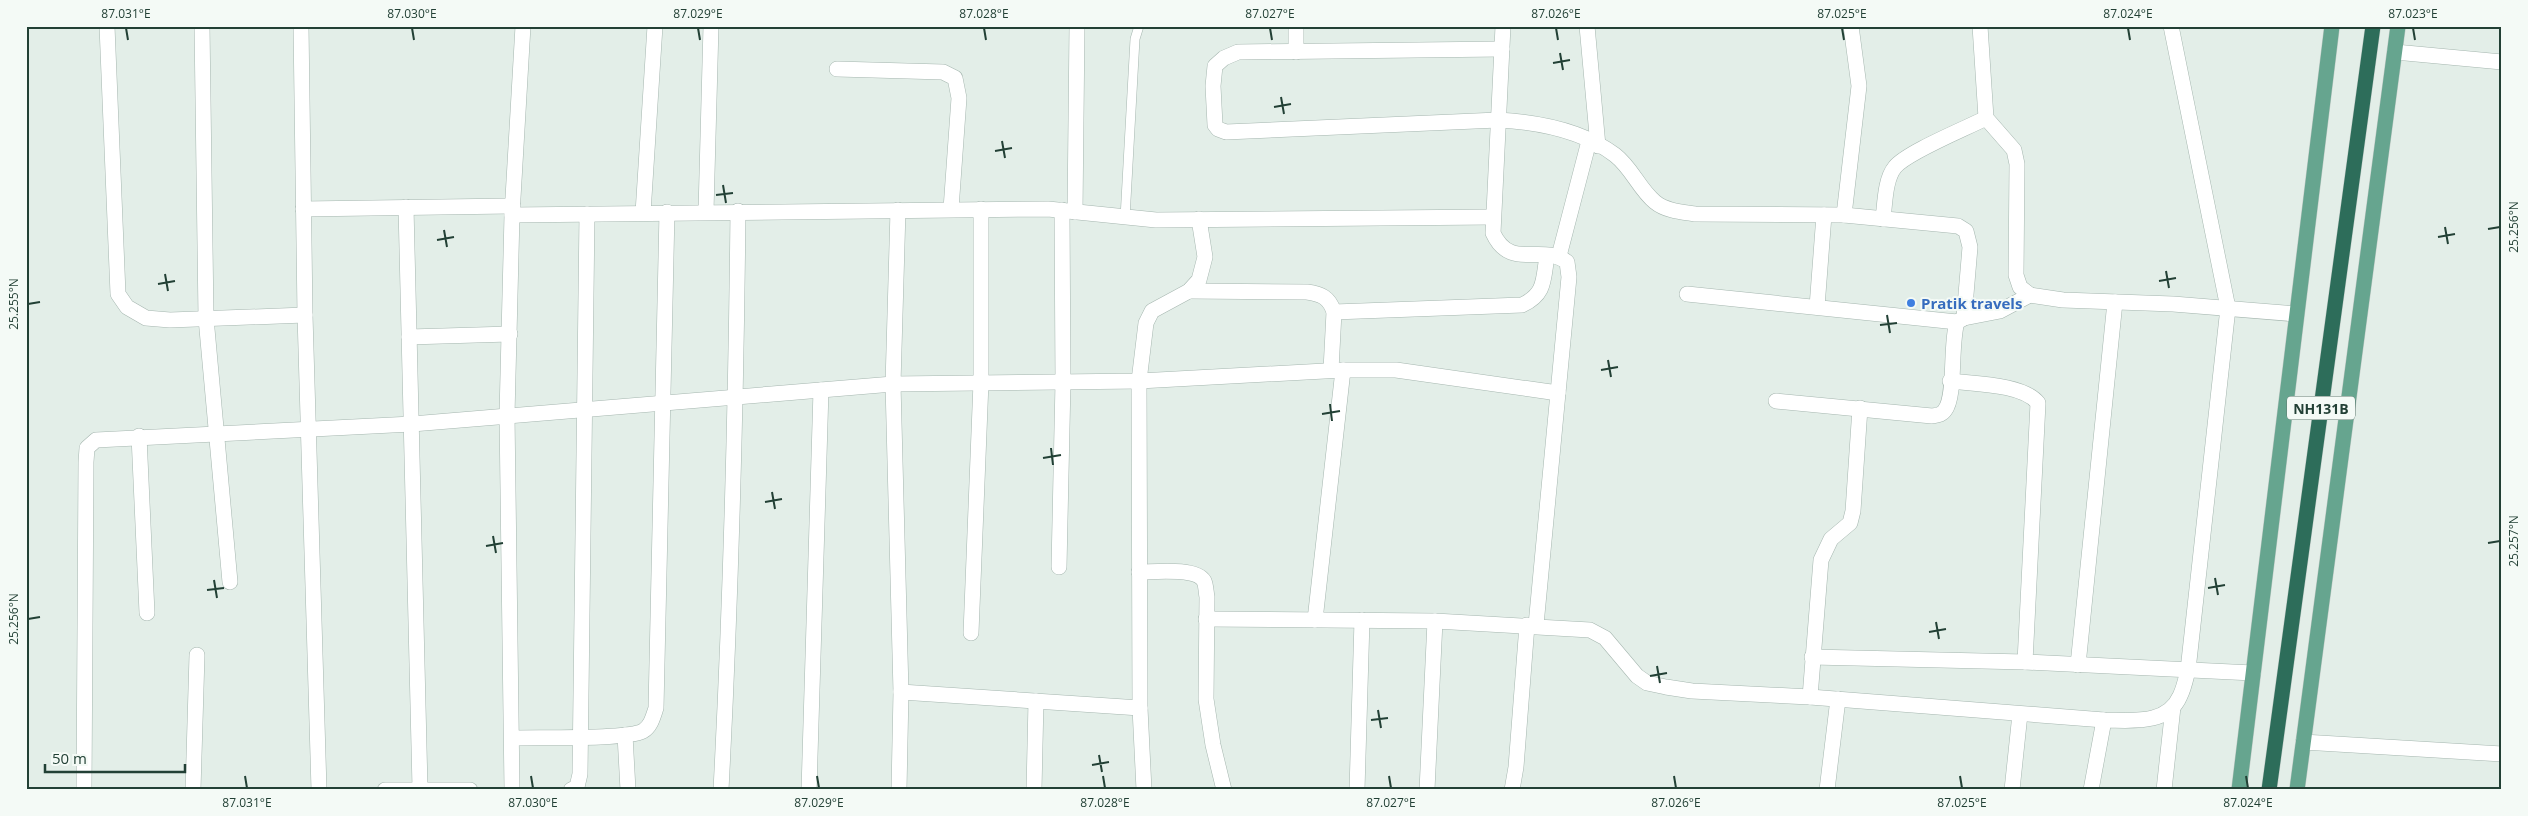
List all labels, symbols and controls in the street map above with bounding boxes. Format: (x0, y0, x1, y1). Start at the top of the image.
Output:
text: 87.031°E (101, 5, 151, 22)
text: 87.030°E (387, 5, 437, 22)
text: 87.029°E (673, 5, 723, 22)
text: 87.028°E (959, 5, 1009, 22)
text: 87.027°E (1245, 5, 1295, 22)
text: 87.026°E (1531, 5, 1581, 22)
text: 87.025°E (1817, 5, 1867, 22)
text: 87.024°E (2103, 5, 2153, 22)
text: 87.023°E (2388, 5, 2438, 22)
text: 25.256°N (2505, 201, 2522, 253)
text: 25.255°N (5, 278, 22, 330)
place label: Pratik travels (1921, 293, 2022, 313)
marker: Pratik travels (1905, 297, 1917, 309)
road number: NH131B (2287, 396, 2355, 419)
text: 25.257°N (2505, 515, 2522, 567)
text: 25.256°N (5, 593, 22, 645)
scale bar (45, 741, 185, 773)
text: 50 m (52, 748, 87, 768)
text: 87.031°E (222, 794, 272, 811)
text: 87.030°E (508, 794, 558, 811)
text: 87.029°E (794, 794, 844, 811)
text: 87.028°E (1080, 794, 1130, 811)
text: 87.027°E (1366, 794, 1416, 811)
text: 87.026°E (1651, 794, 1701, 811)
text: 87.025°E (1937, 794, 1987, 811)
text: 87.024°E (2223, 794, 2273, 811)

